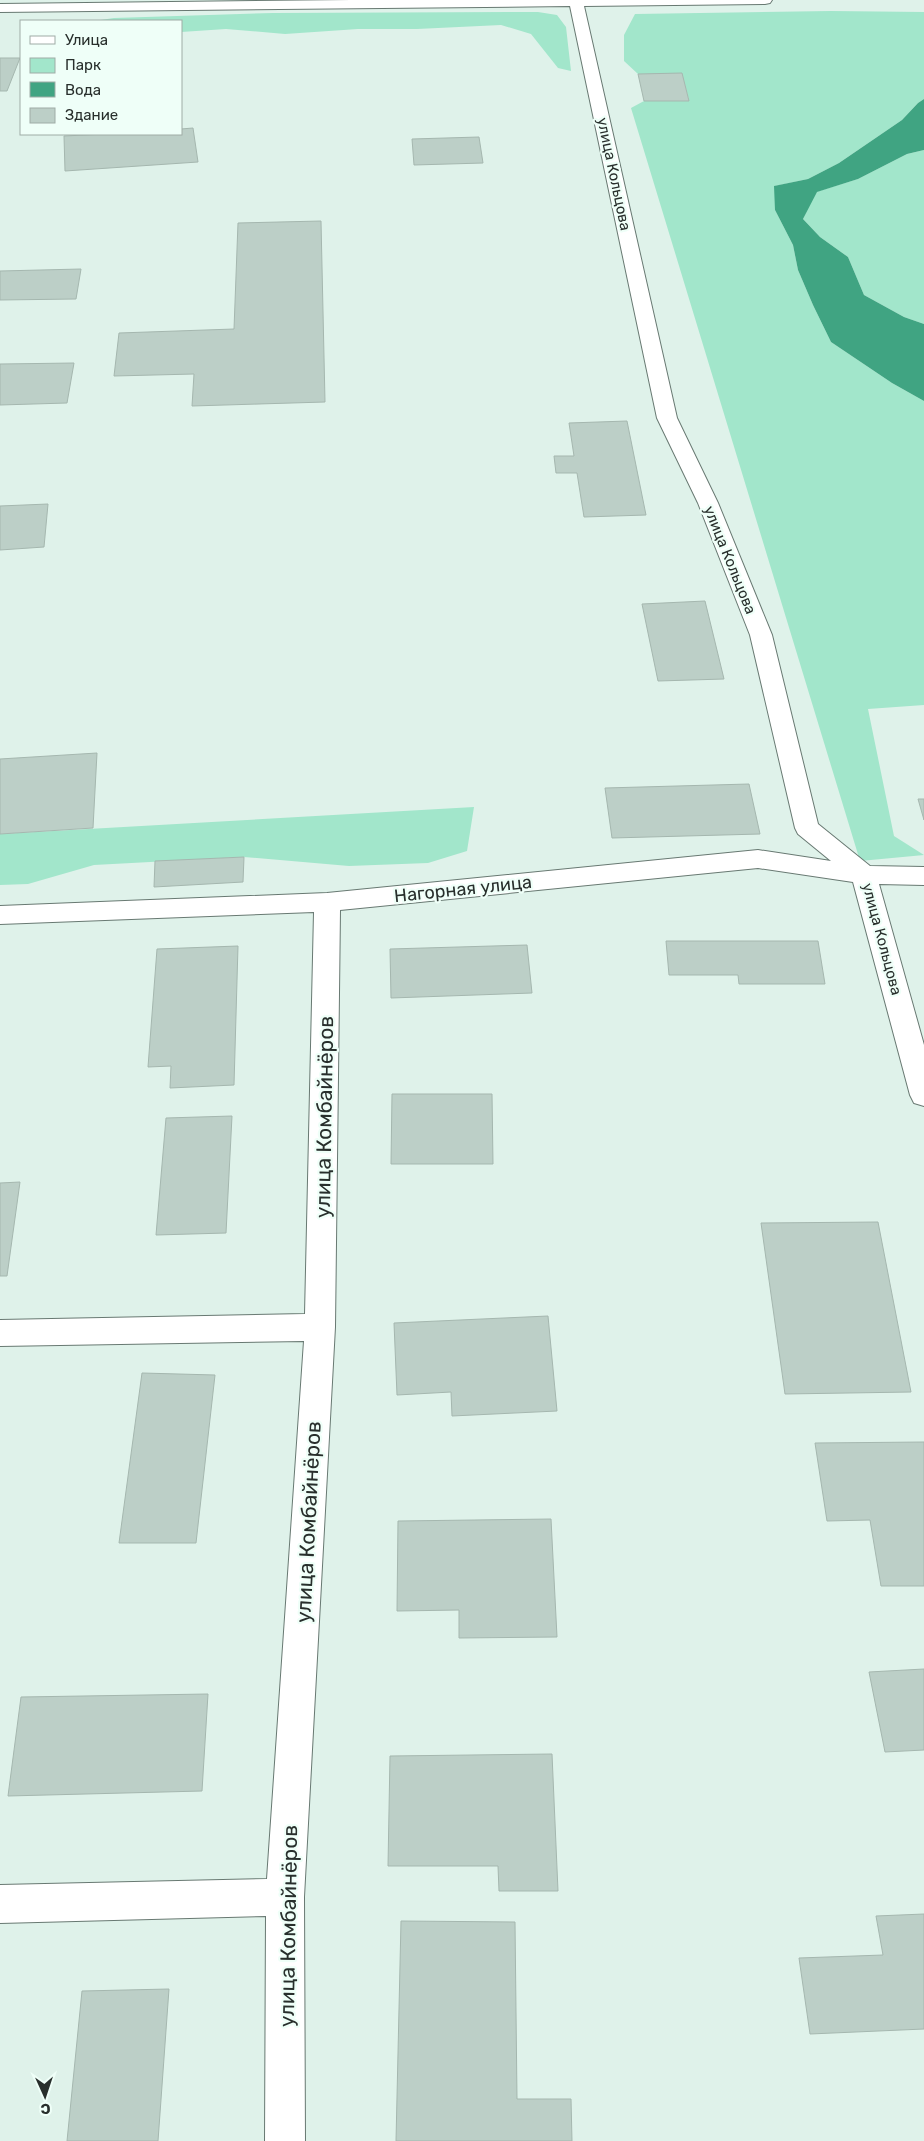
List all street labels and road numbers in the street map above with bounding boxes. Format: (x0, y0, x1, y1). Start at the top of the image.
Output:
street label: улица Кольцова (593, 116, 635, 232)
street label: улица Кольцова (700, 503, 760, 617)
street label: Нагорная улица (393, 871, 533, 907)
street label: улица Кольцова (858, 881, 906, 997)
street label: улица Комбайнёров (310, 1016, 338, 1218)
street label: улица Комбайнёров (290, 1420, 326, 1624)
street label: улица Комбайнёров (274, 1825, 302, 2027)

